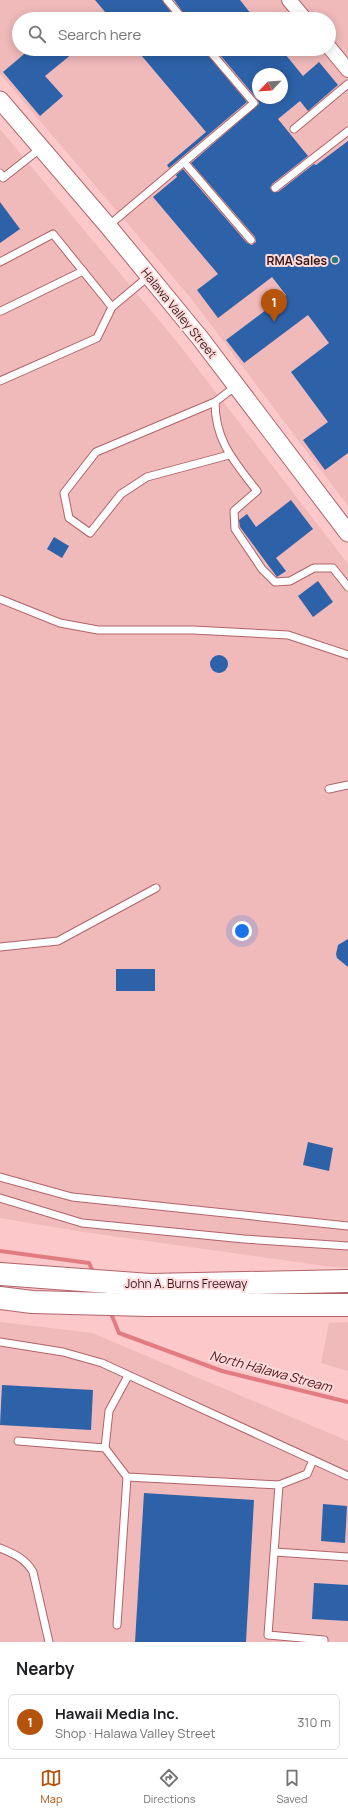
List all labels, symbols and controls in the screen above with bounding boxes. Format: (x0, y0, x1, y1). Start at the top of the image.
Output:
search box (12, 12, 336, 56)
icon: search (26, 23, 48, 45)
text: Search here (58, 24, 141, 45)
north arrow (252, 68, 288, 104)
place label: RMA Sales (266, 252, 327, 269)
marker: RMA Sales (330, 255, 340, 265)
street label: Halawa Valley Street (137, 264, 221, 362)
pin: 1 (261, 289, 287, 322)
your location (232, 921, 252, 941)
street label: John A. Burns Freeway (125, 1275, 248, 1292)
water label: North Hālawa Stream (208, 1346, 335, 1396)
text: Nearby (16, 1657, 74, 1680)
text: Hawaii Media Inc. (55, 1703, 179, 1724)
text: 1 (27, 1713, 33, 1731)
text: 310 m (297, 1713, 331, 1731)
text: Shop · Halawa Valley Street (55, 1724, 215, 1742)
tab: Map (40, 1767, 62, 1806)
tab: Directions (143, 1767, 196, 1806)
tab: Saved (277, 1767, 308, 1806)

